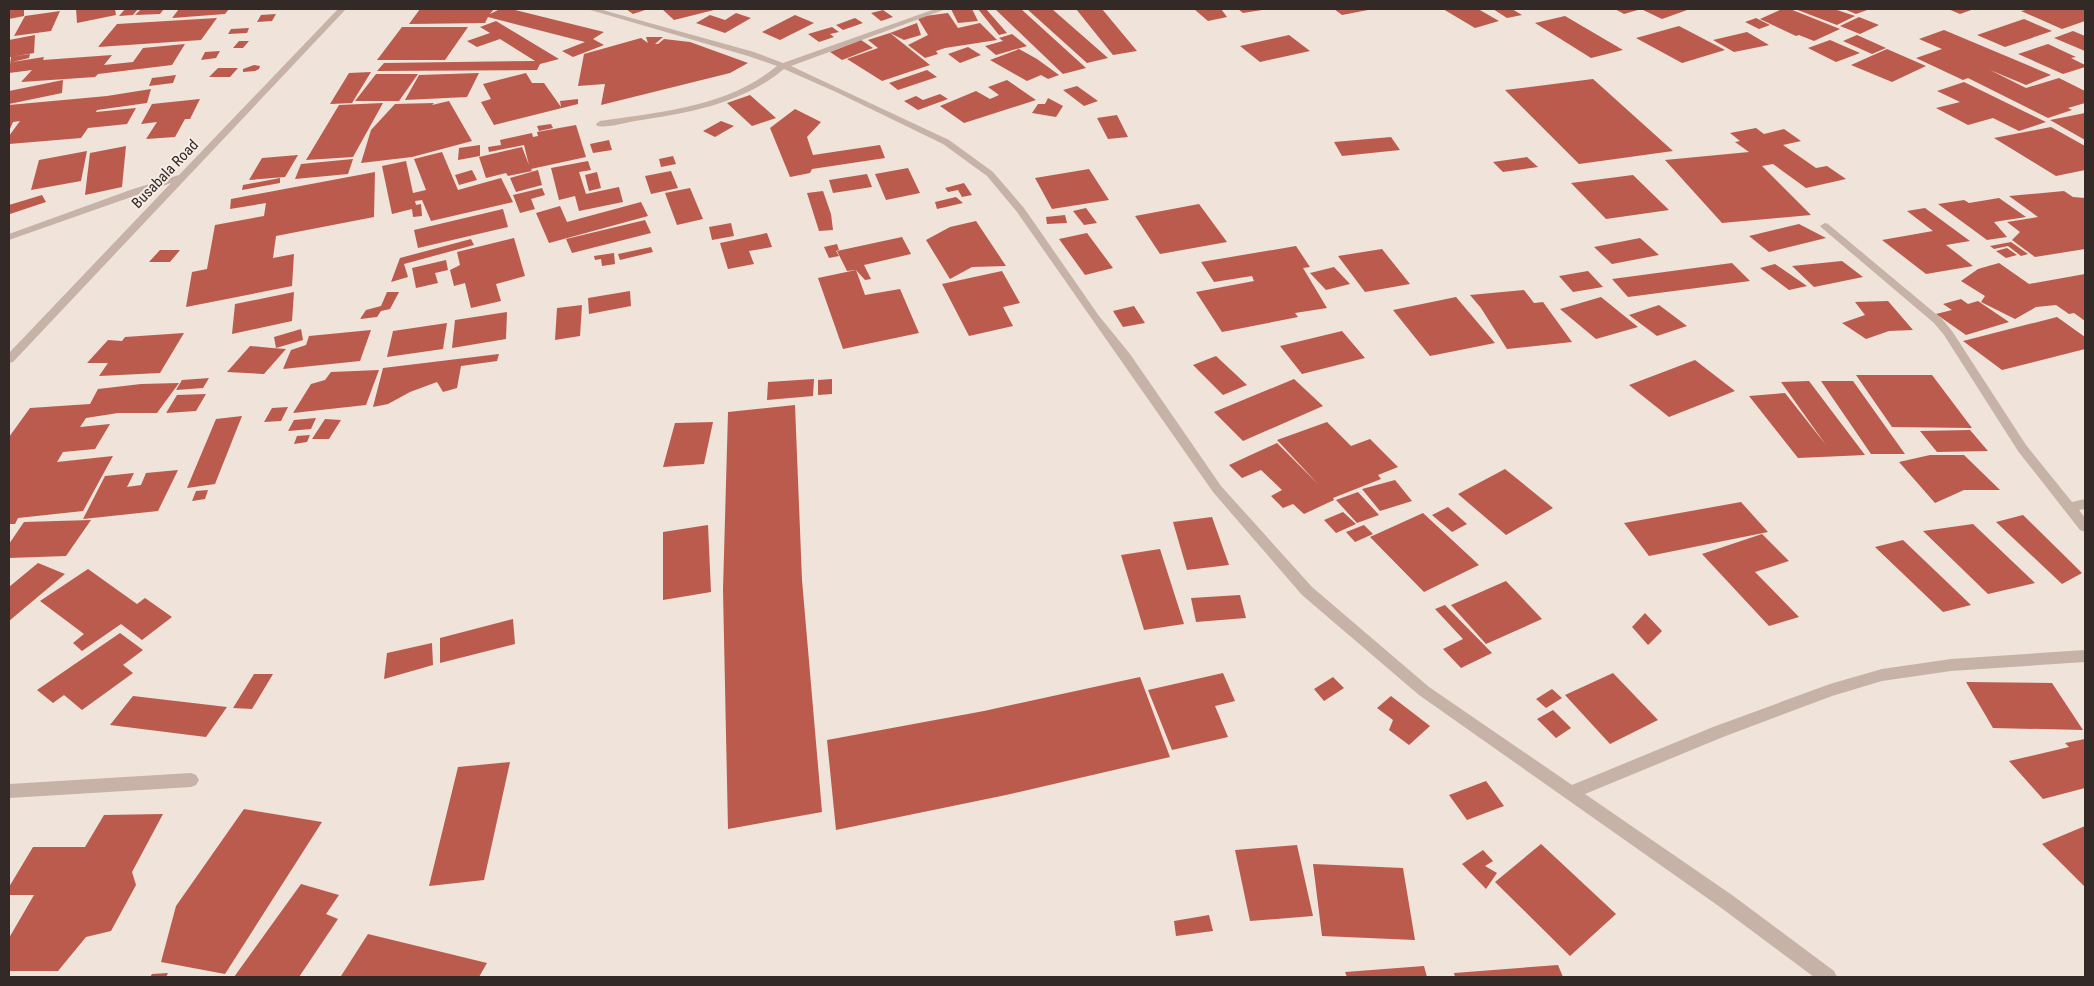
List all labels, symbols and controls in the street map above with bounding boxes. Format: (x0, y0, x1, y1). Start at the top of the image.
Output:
street label: Busabala Road (128, 136, 202, 212)

